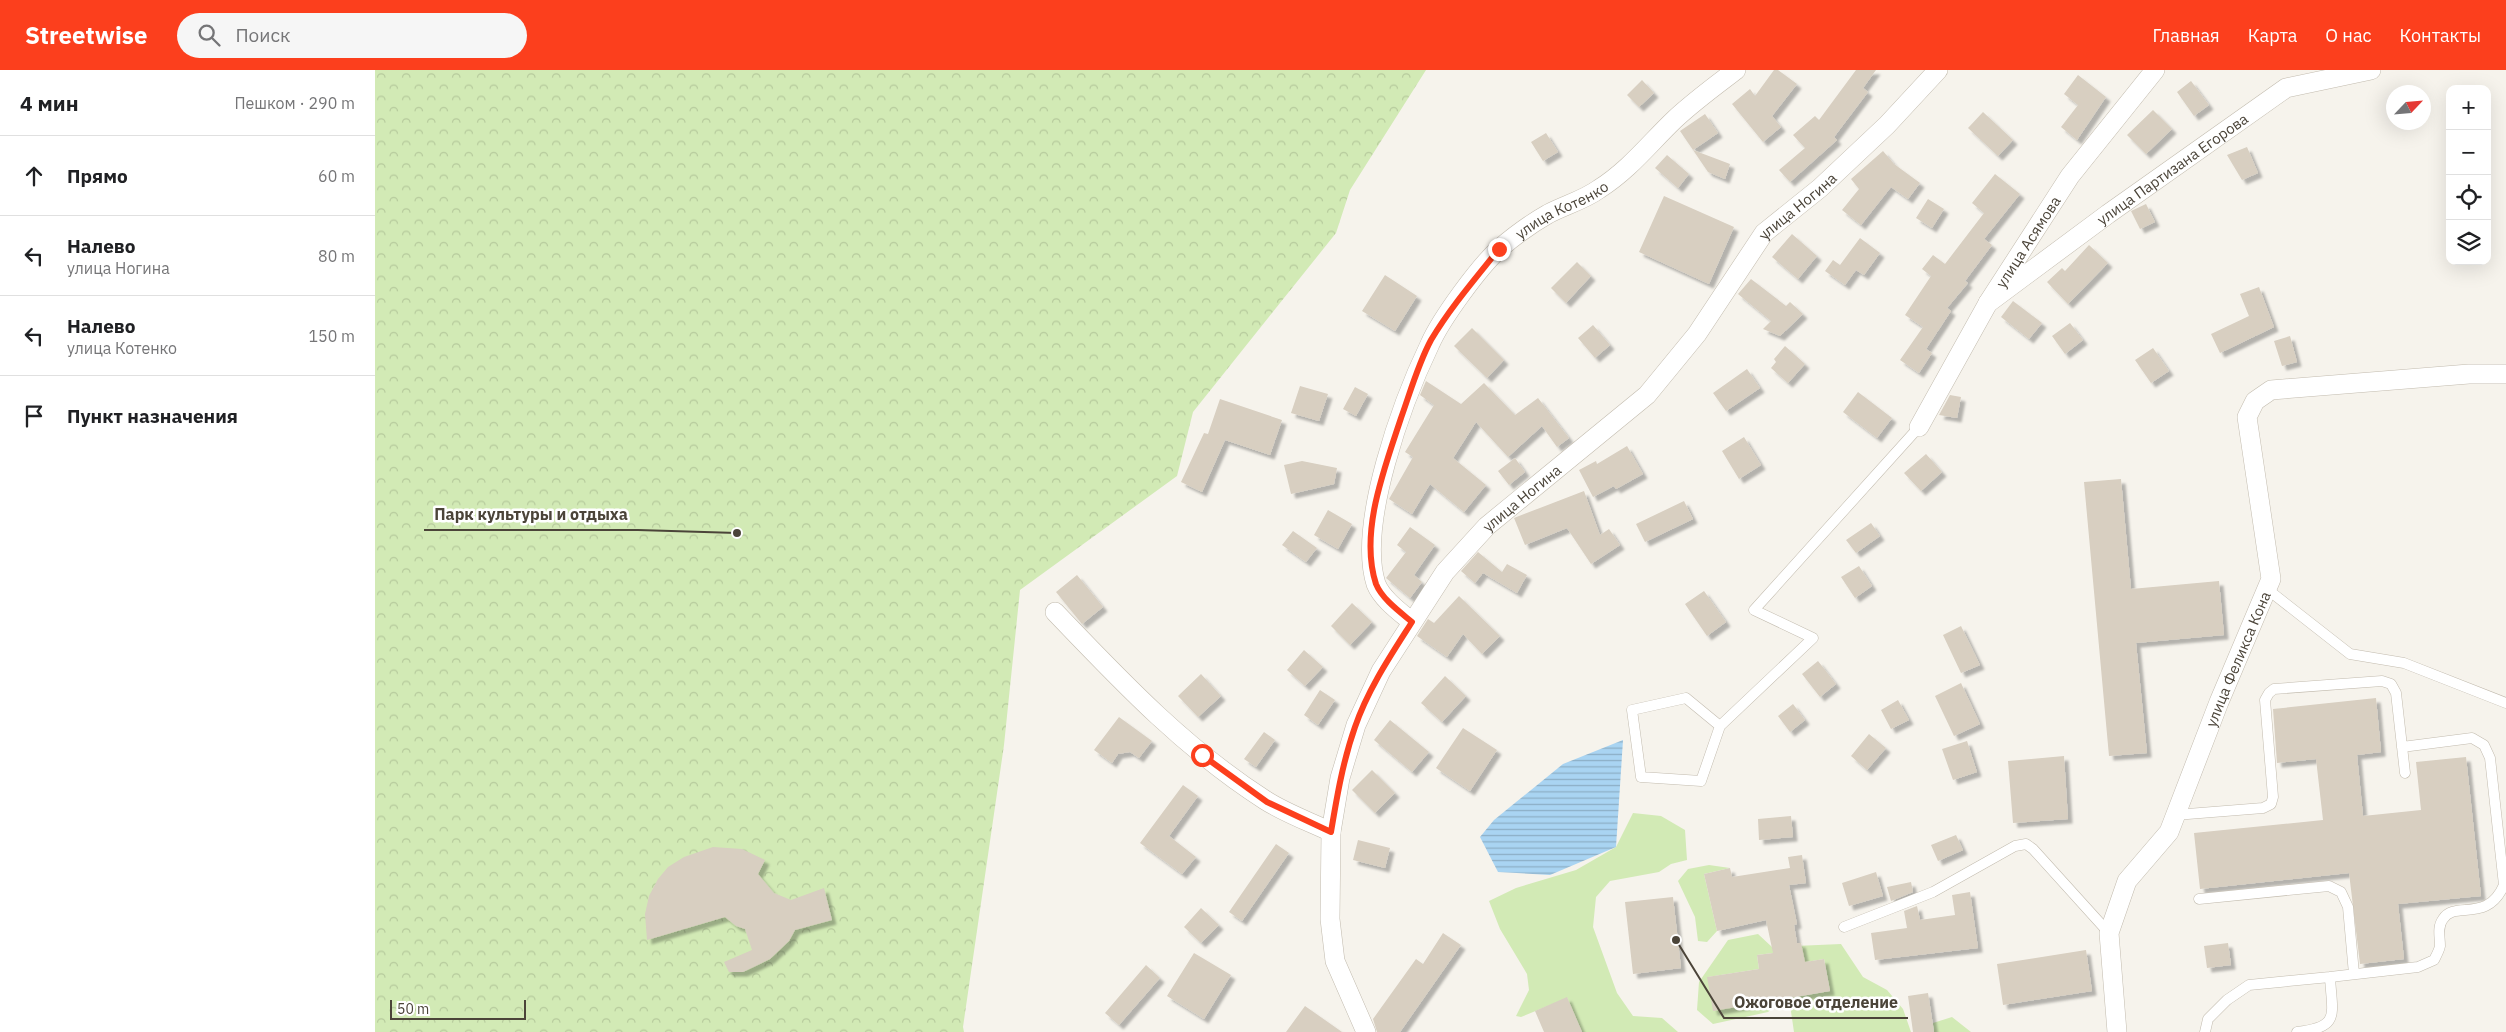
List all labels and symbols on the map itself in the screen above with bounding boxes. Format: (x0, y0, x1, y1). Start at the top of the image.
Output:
north arrow (2386, 85, 2431, 130)
street label: улица Партизана Егорова (2093, 109, 2251, 229)
street label: улица Ногина (1753, 168, 1840, 243)
street label: улица Котенко (1511, 176, 1612, 242)
street label: улица Асямова (1991, 192, 2064, 291)
route end (1488, 238, 1511, 261)
street label: улица Ногина (1477, 460, 1565, 535)
callout: Парк культуры и отдыха (424, 499, 638, 530)
text: Парк культуры и отдыха (434, 504, 628, 524)
street label: улица Феликса Кона (2201, 588, 2274, 730)
route start (1191, 744, 1214, 767)
callout: Ожоговое отделение (1724, 987, 1908, 1018)
text: Ожоговое отделение (1734, 992, 1898, 1012)
scale bar (390, 997, 526, 1020)

